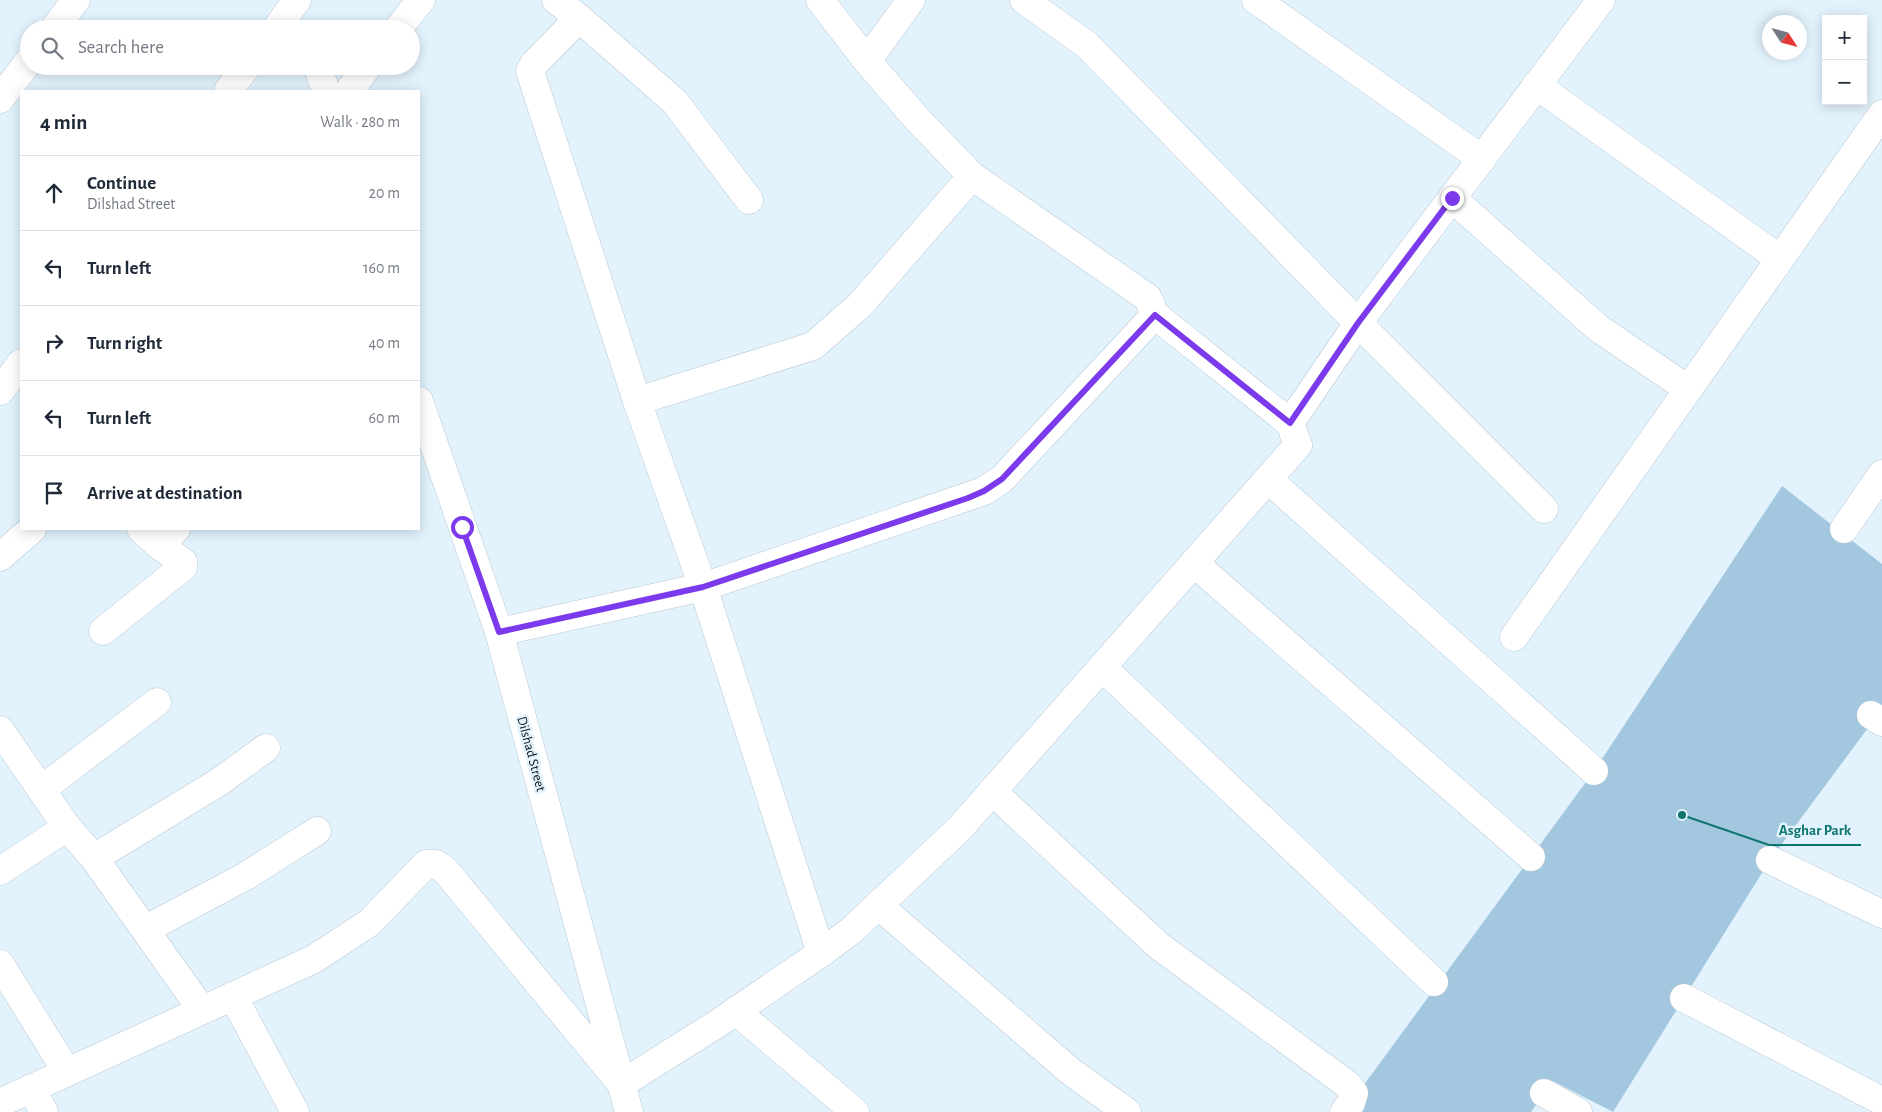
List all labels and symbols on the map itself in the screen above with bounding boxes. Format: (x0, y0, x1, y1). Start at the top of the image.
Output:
north arrow (1762, 15, 1807, 60)
route end (1441, 187, 1464, 210)
route start (451, 516, 474, 539)
street label: Dilshad Street (514, 715, 548, 794)
callout: Asghar Park (1769, 815, 1861, 845)
text: Asghar Park (1779, 823, 1852, 838)

